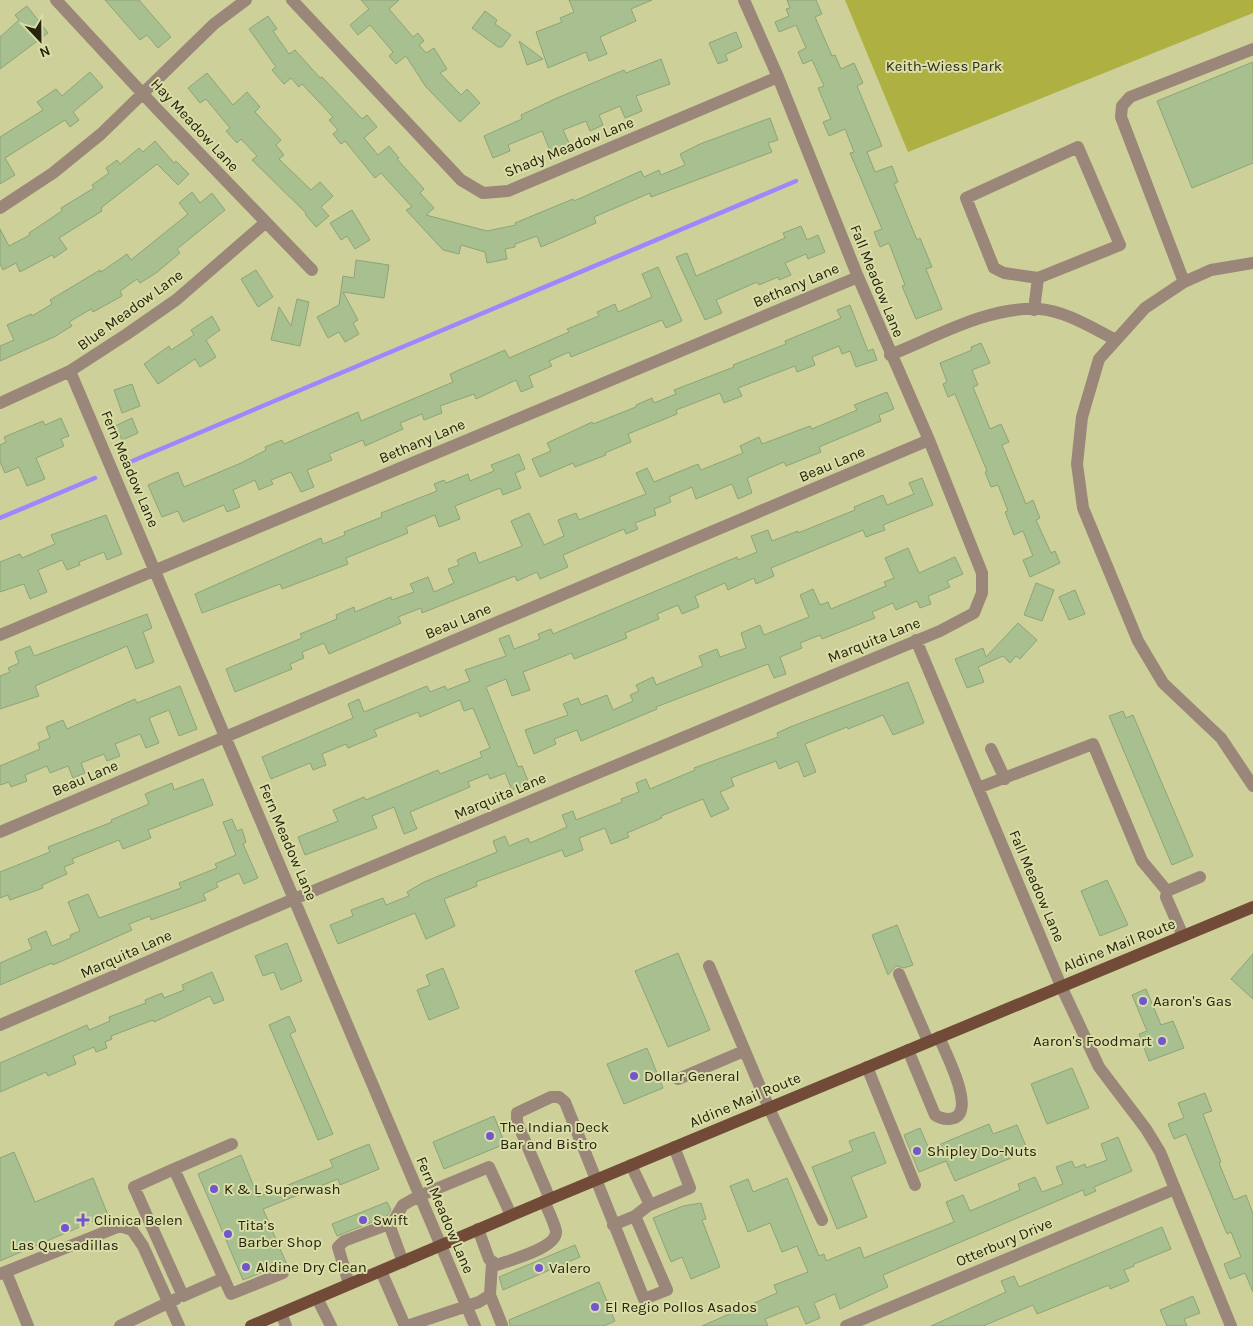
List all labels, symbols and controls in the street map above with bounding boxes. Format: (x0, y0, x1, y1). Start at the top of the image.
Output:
north arrow (15, 15, 65, 65)
text: N (37, 42, 53, 61)
park label: Keith-Wiess Park (886, 57, 1002, 75)
street label: Hay Meadow Lane (147, 75, 243, 175)
street label: Shady Meadow Lane (502, 113, 636, 181)
street label: Fall Meadow Lane (846, 222, 908, 340)
street label: Bethany Lane (750, 259, 842, 311)
street label: Blue Meadow Lane (74, 266, 186, 354)
street label: Fern Meadow Lane (97, 408, 163, 530)
street label: Bethany Lane (376, 415, 468, 467)
street label: Beau Lane (796, 442, 868, 486)
street label: Beau Lane (422, 599, 494, 643)
street label: Marquita Lane (825, 613, 923, 667)
street label: Beau Lane (49, 756, 121, 800)
street label: Marquita Lane (451, 769, 549, 823)
street label: Fern Meadow Lane (255, 781, 321, 903)
street label: Fall Meadow Lane (1005, 827, 1069, 945)
street label: Aldine Mail Route (1060, 914, 1178, 976)
street label: Marquita Lane (77, 926, 175, 982)
place label: Aaron's Gas (1153, 992, 1232, 1010)
marker: Aaron's Gas (1137, 995, 1149, 1007)
place label: Aaron's Foodmart (1033, 1032, 1152, 1050)
marker: Aaron's Foodmart (1156, 1035, 1168, 1047)
place label: Dollar General (644, 1067, 740, 1085)
street label: Aldine Mail Route (686, 1068, 804, 1132)
marker: Dollar General (628, 1070, 640, 1082)
place label: The Indian Deck Bar and Bistro (500, 1118, 609, 1153)
marker: The Indian Deck Bar and Bistro (484, 1130, 496, 1142)
place label: Shipley Do-Nuts (927, 1142, 1037, 1160)
marker: Shipley Do-Nuts (911, 1145, 923, 1157)
street label: Fern Meadow Lane (412, 1154, 478, 1276)
place label: K & L Superwash (224, 1180, 341, 1198)
marker: K & L Superwash (208, 1183, 220, 1195)
place label: Clinica Belen (94, 1211, 183, 1229)
place label: Swift (373, 1211, 409, 1229)
marker: Clinica Belen (76, 1213, 90, 1227)
marker: Swift (357, 1214, 369, 1226)
street label: Otterbury Drive (953, 1214, 1055, 1270)
place label: Tita’s Barber Shop (238, 1216, 322, 1251)
marker: Las Quesadillas (59, 1222, 71, 1234)
marker: Tita’s Barber Shop (222, 1228, 234, 1240)
place label: Las Quesadillas (11, 1236, 119, 1254)
place label: Aldine Dry Clean (256, 1258, 367, 1276)
place label: Valero (549, 1259, 591, 1277)
marker: Aldine Dry Clean (240, 1261, 252, 1273)
marker: Valero (533, 1262, 545, 1274)
place label: El Regio Pollos Asados (605, 1298, 757, 1316)
marker: El Regio Pollos Asados (589, 1301, 601, 1313)

